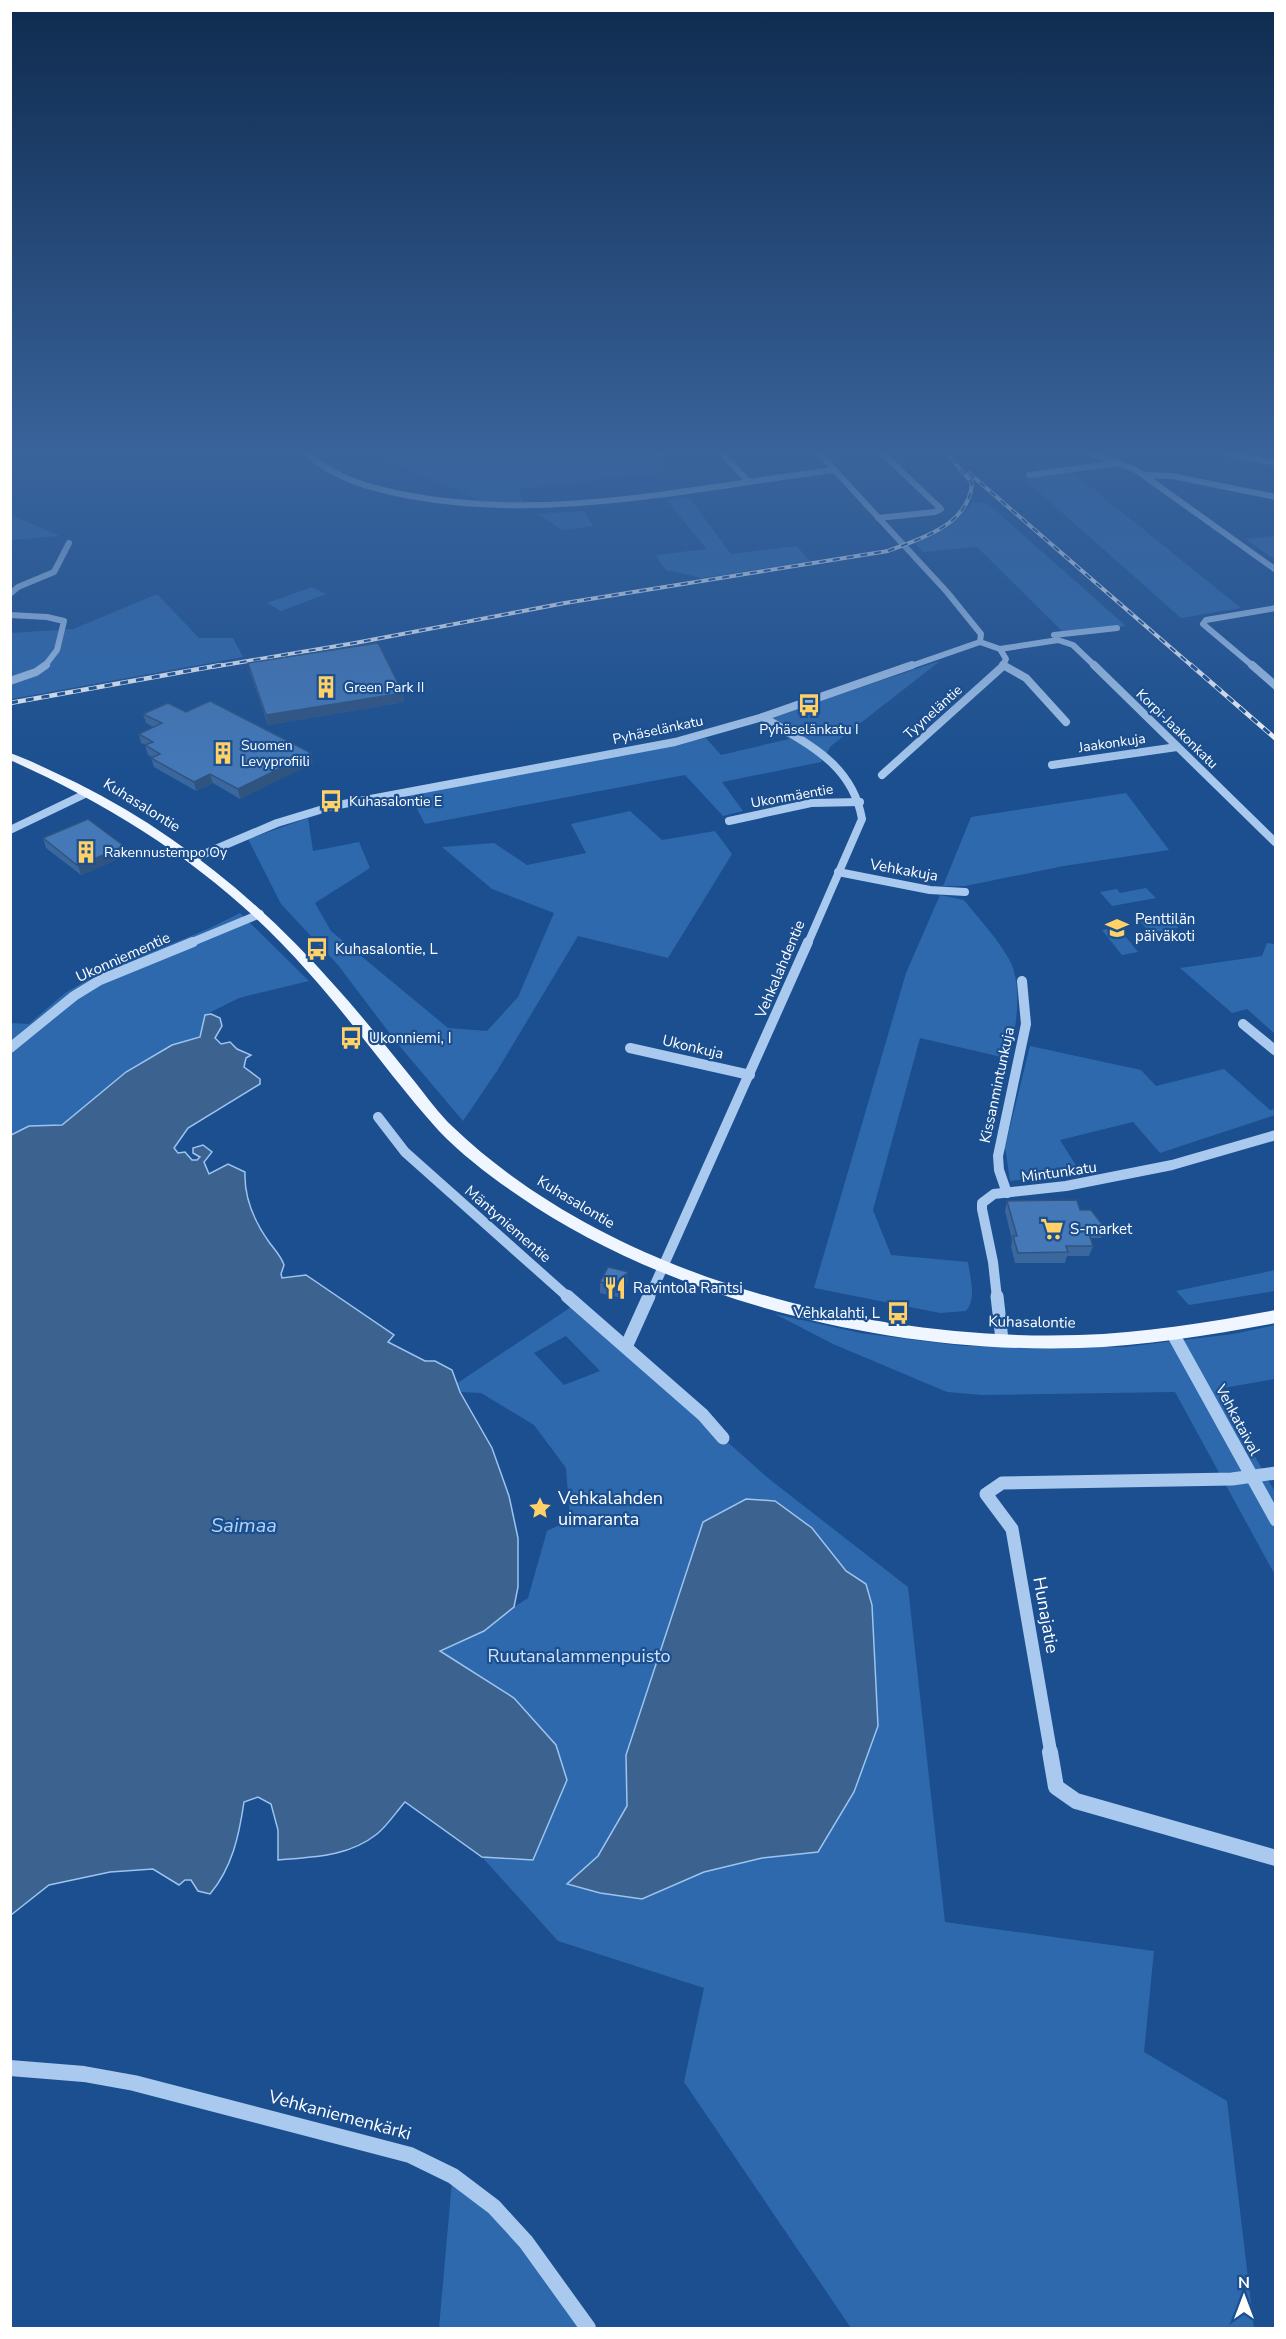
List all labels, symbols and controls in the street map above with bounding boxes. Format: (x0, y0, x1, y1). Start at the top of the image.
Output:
building icon: Green Park II (313, 674, 339, 700)
place label: Green Park II (344, 678, 424, 697)
street label: Tyyneläntie (900, 681, 966, 743)
street label: Korpi-Jaakonkatu (1132, 685, 1222, 773)
bus stop icon: Pyhäselänkatu I (796, 692, 822, 718)
street label: Pyhäselänkatu (611, 711, 705, 749)
place label: Pyhäselänkatu I (759, 720, 859, 739)
street label: Jaakonkuja (1076, 729, 1147, 757)
place label: Suomen Levyprofiili (241, 736, 310, 771)
building icon: Suomen Levyprofiili (210, 740, 236, 766)
street label: Kuhasalontie (100, 773, 184, 837)
street label: Ukonmäentie (749, 779, 835, 813)
bus stop icon: Kuhasalontie E (318, 788, 344, 814)
place label: Kuhasalontie E (349, 792, 442, 811)
building icon: Rakennustempo Oy (73, 839, 99, 865)
place label: Rakennustempo Oy (104, 843, 228, 862)
street label: Vehkakuja (867, 854, 940, 886)
place label: Penttilän päiväkoti (1135, 909, 1195, 946)
school or university icon: Penttilän päiväkoti (1104, 915, 1130, 941)
street label: Vehkalahdentie (750, 917, 810, 1022)
street label: Ukonniementie (73, 927, 173, 987)
bus stop icon: Kuhasalontie, L (304, 936, 330, 962)
place label: Kuhasalontie, L (335, 939, 438, 959)
bus stop icon: Ukonniemi, I (338, 1025, 364, 1051)
street label: Kissanmintunkuja (975, 1025, 1019, 1145)
place label: Ukonniemi, I (369, 1028, 452, 1048)
street label: Ukonkuja (660, 1030, 726, 1064)
street label: Mintunkatu (1020, 1157, 1098, 1187)
street label: Kuhasalontie (533, 1171, 619, 1233)
street label: Mäntyniementie (461, 1181, 555, 1267)
supermarket icon: S-market (1039, 1216, 1065, 1242)
place label: S-market (1070, 1219, 1133, 1239)
restaurant icon: Ravintola Rantsi (602, 1275, 628, 1301)
place label: Ravintola Rantsi (633, 1278, 743, 1298)
bus stop icon: Vehkalahti, L (885, 1300, 911, 1326)
place label: Vehkalahti, L (793, 1303, 880, 1323)
street label: Kuhasalontie (988, 1311, 1076, 1333)
street label: Vehkataival (1210, 1380, 1265, 1460)
place label: Vehkalahden uimaranta (557, 1486, 663, 1531)
place icon: Vehkalahden uimaranta (527, 1495, 553, 1521)
water label: Saimaa (211, 1512, 277, 1539)
street label: Hunajatie (1027, 1575, 1065, 1655)
park label: Ruutanalammenpuisto (488, 1644, 670, 1668)
street label: Vehkaniemenkärki (265, 2084, 414, 2146)
north arrow (1214, 2267, 1274, 2327)
text: N (1238, 2272, 1250, 2294)

